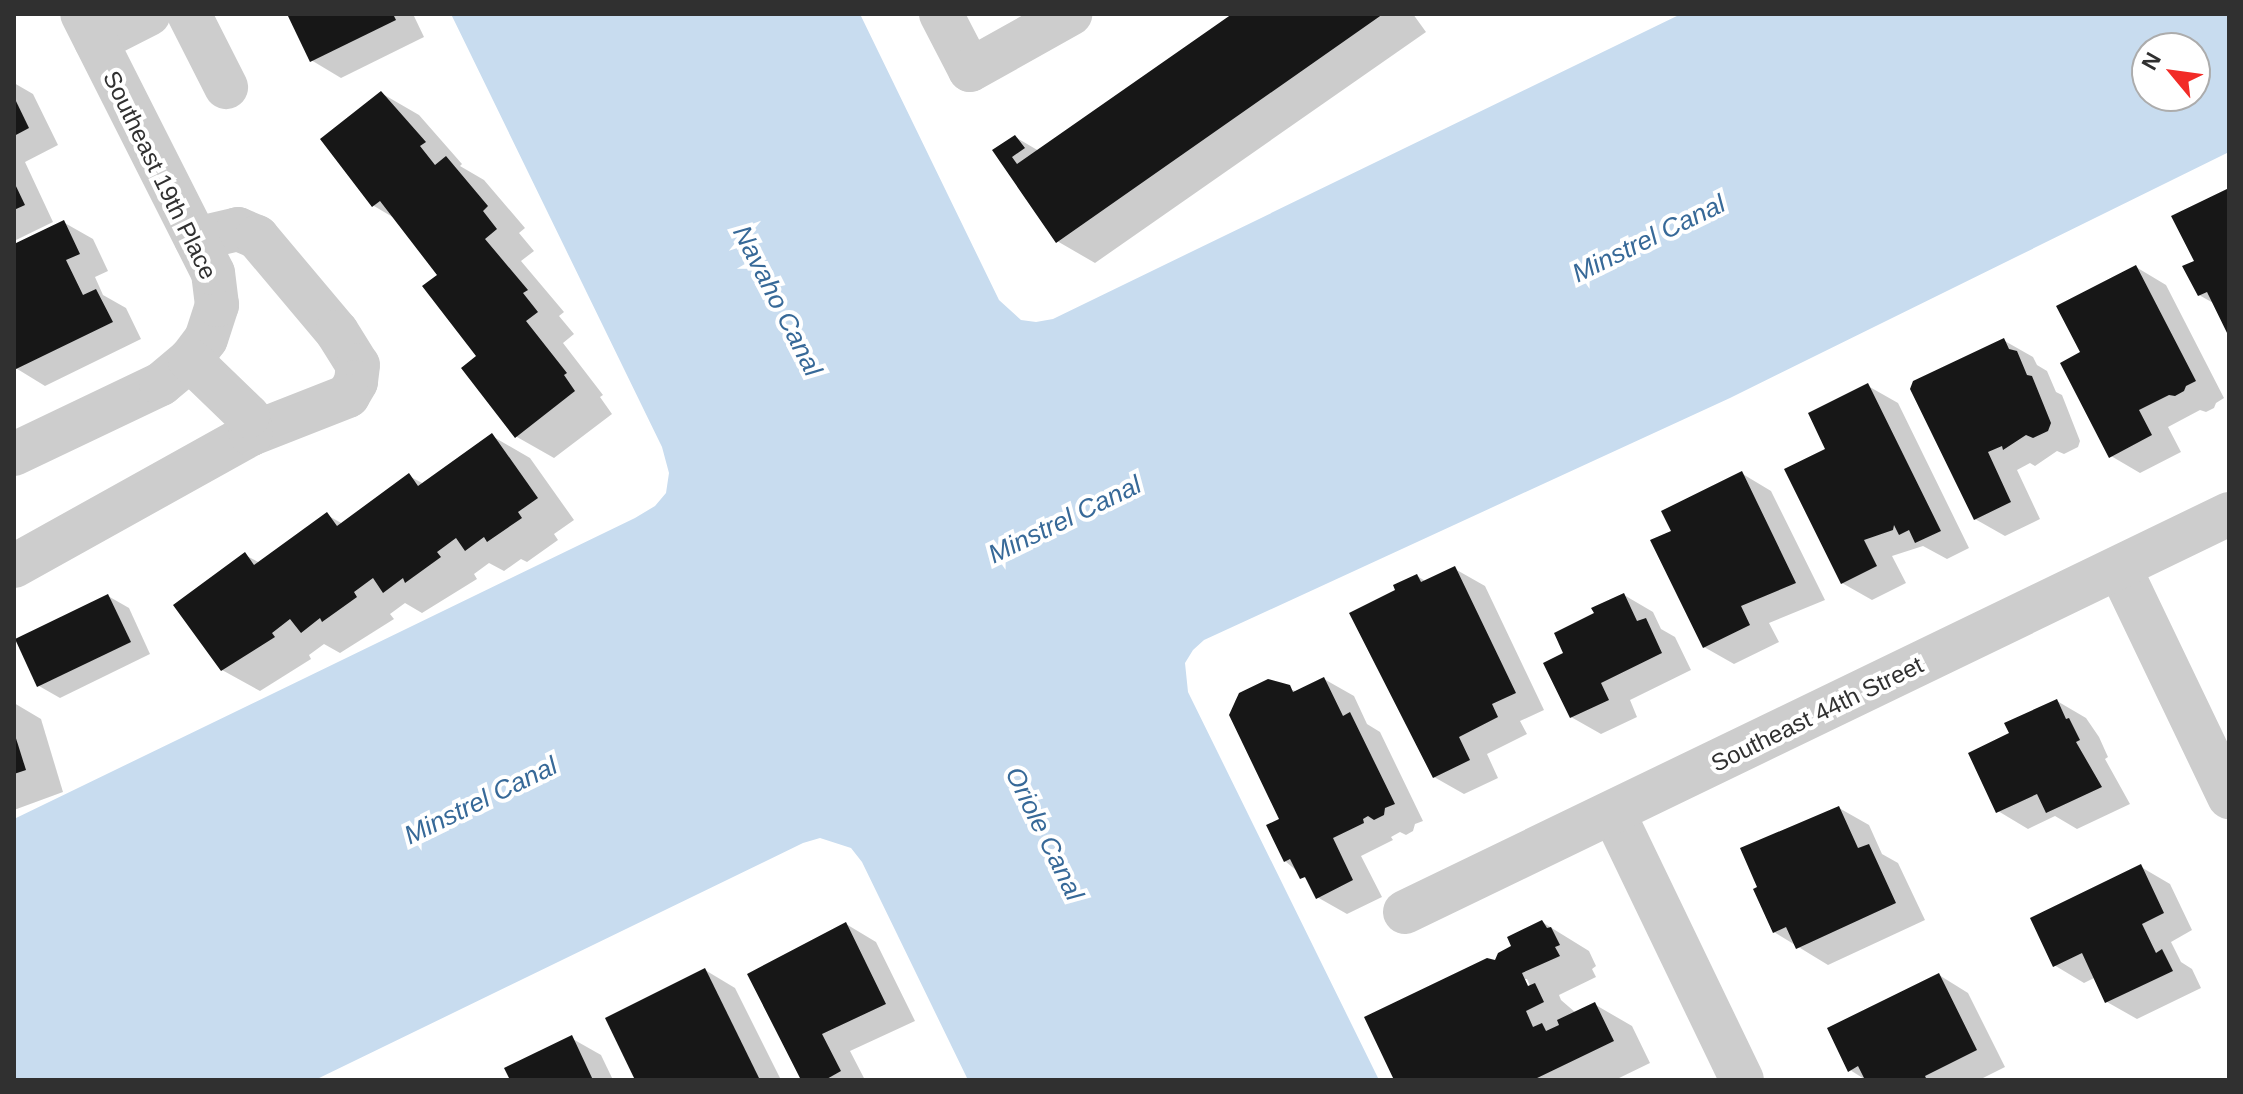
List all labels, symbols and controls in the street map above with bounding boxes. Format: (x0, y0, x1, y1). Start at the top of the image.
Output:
north arrow (2131, 32, 2211, 112)
text: N (2137, 48, 2166, 74)
street label: Southeast 19th Place (97, 66, 223, 284)
water label: Minstrel Canal (1567, 189, 1731, 289)
water label: Navaho Canal (726, 221, 828, 381)
water label: Minstrel Canal (983, 470, 1147, 570)
street label: Southeast 44th Street (1706, 650, 1928, 778)
water label: Minstrel Canal (399, 751, 563, 851)
water label: Oriole Canal (998, 762, 1090, 906)

